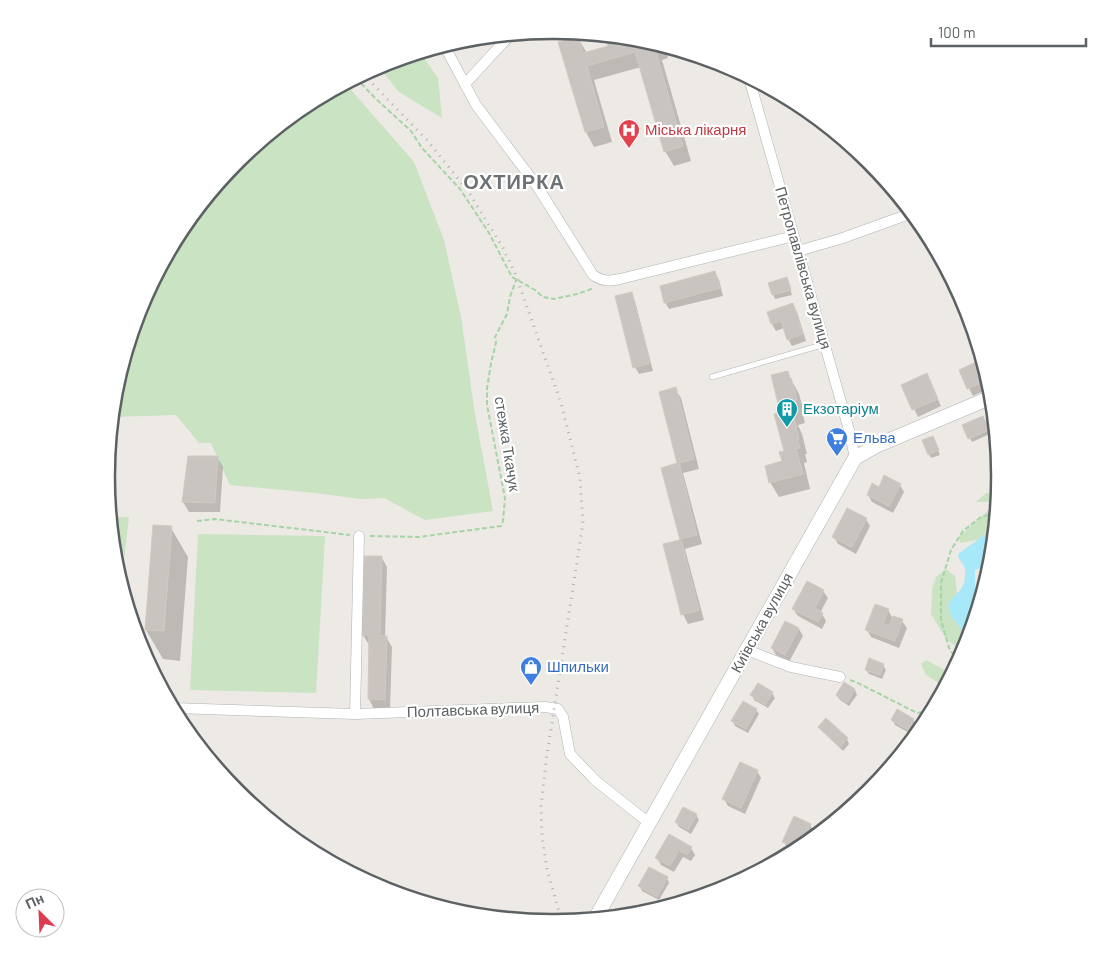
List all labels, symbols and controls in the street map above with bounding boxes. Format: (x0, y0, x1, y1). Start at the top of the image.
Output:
scale bar (931, 15, 1086, 47)
text: 100 m (938, 23, 976, 41)
hospital icon: Міська лікарня (617, 118, 641, 149)
place label: Міська лікарня (645, 120, 746, 138)
district label: ОХТИРКА (463, 169, 565, 193)
street label: Петропавлівська вулиця (772, 184, 836, 351)
street label: стежка Ткачук (492, 395, 524, 493)
building icon: Екзотаріум (775, 397, 799, 428)
place label: Екзотаріум (803, 399, 879, 417)
supermarket icon: Ельва (825, 426, 849, 457)
place label: Ельва (853, 428, 896, 446)
street label: Київська вулиця (726, 569, 796, 676)
shop icon: Шпильки (519, 655, 543, 686)
place label: Шпильки (547, 657, 609, 675)
street label: Полтавська вулиця (406, 698, 540, 720)
north arrow (15, 888, 65, 938)
text: Пн (23, 889, 46, 912)

